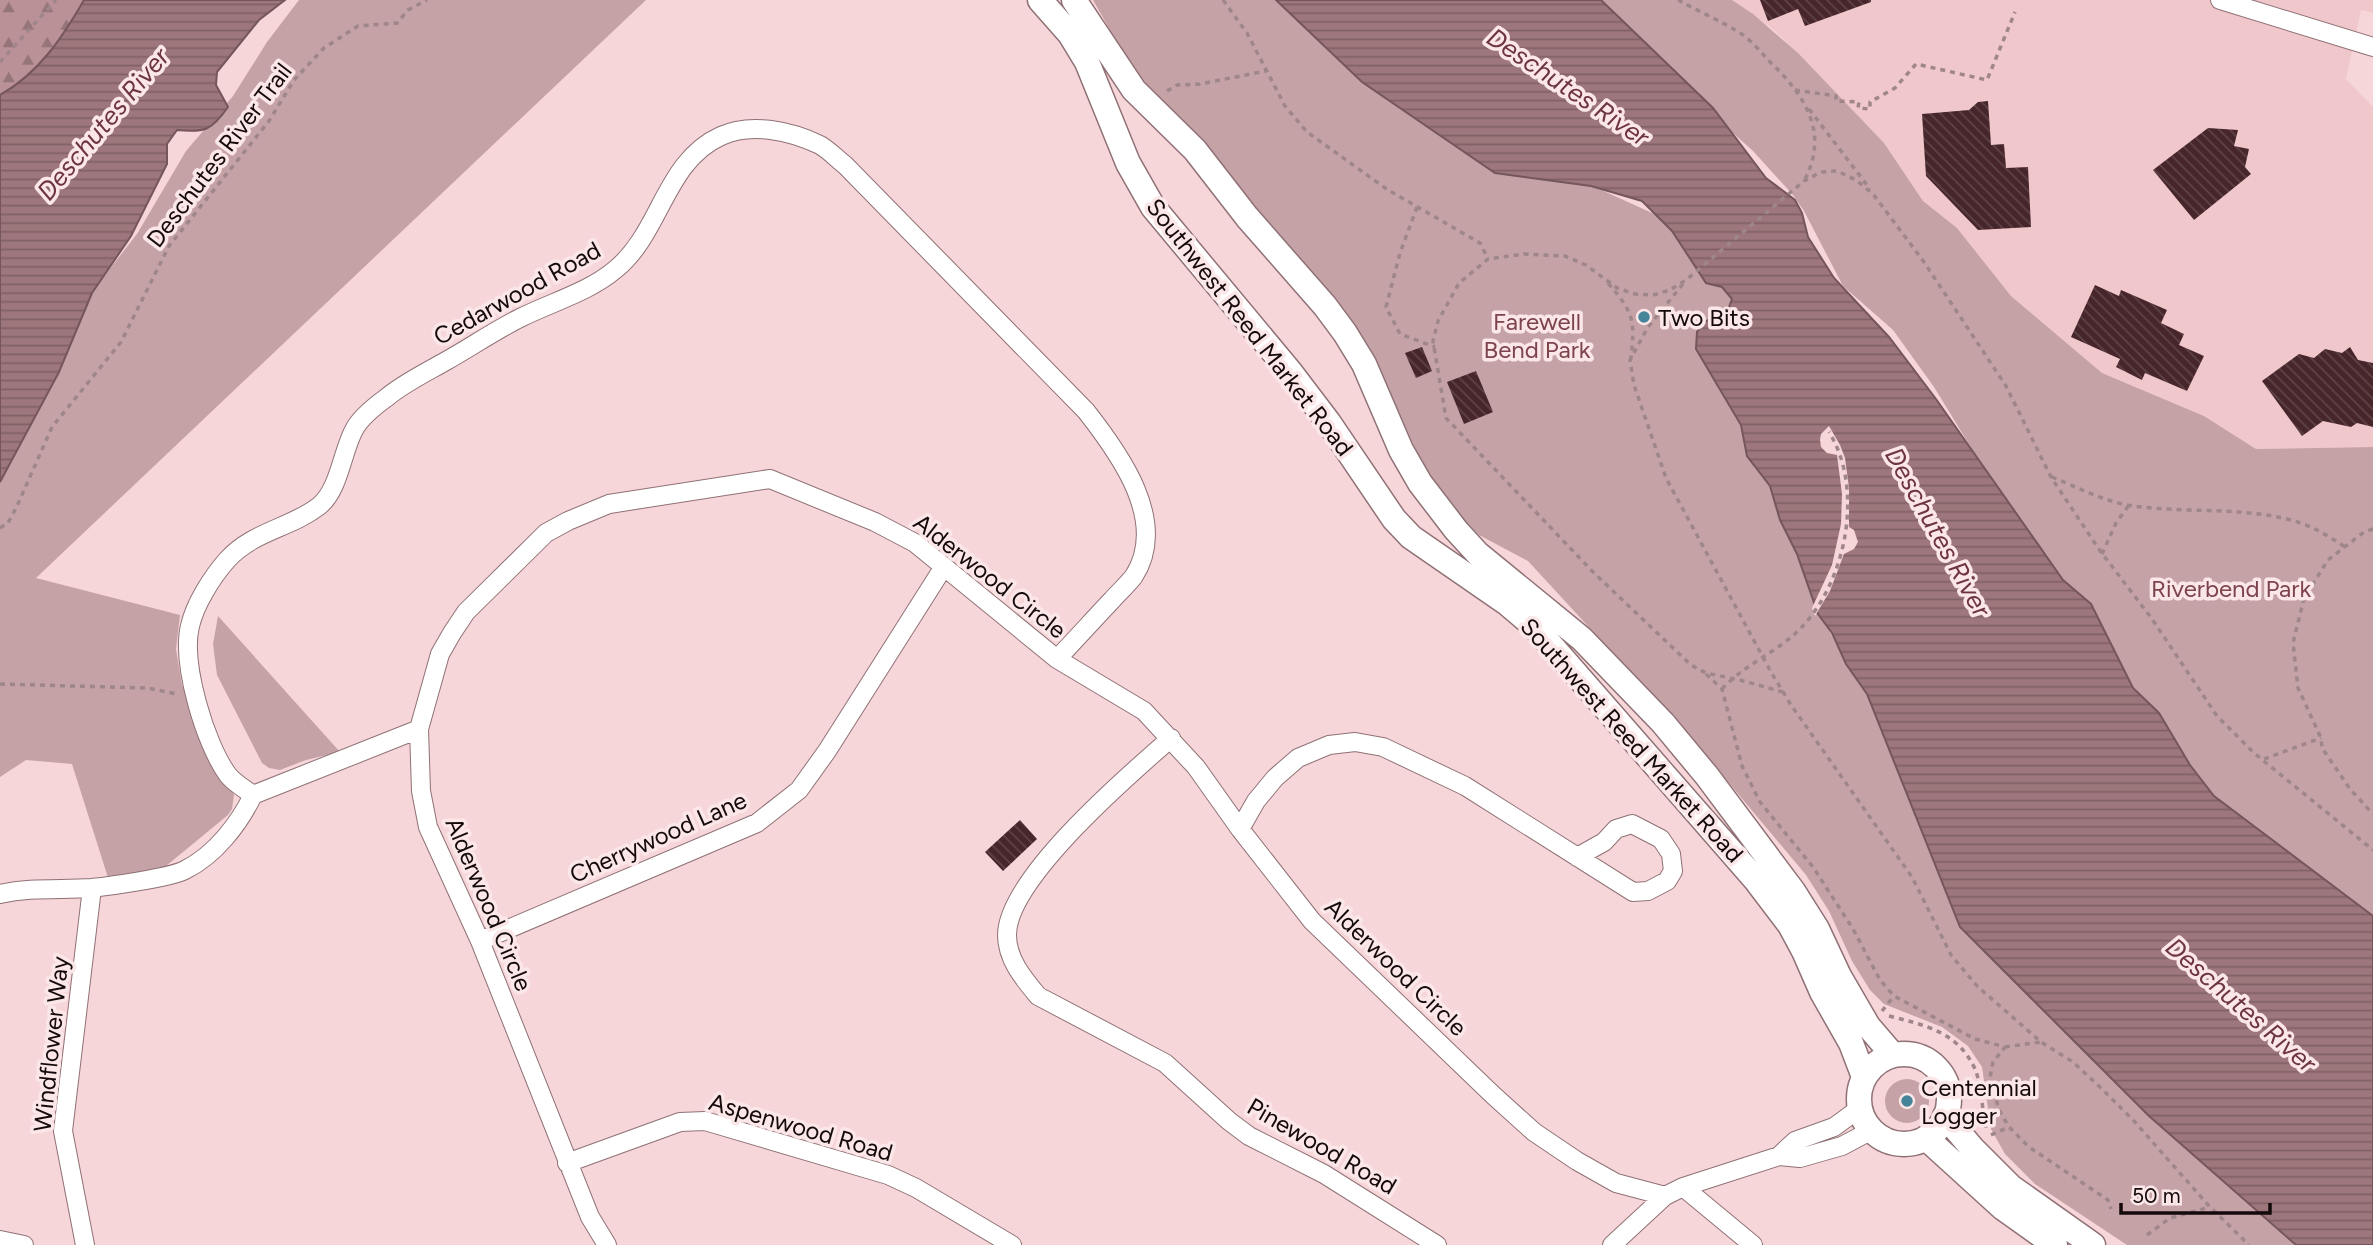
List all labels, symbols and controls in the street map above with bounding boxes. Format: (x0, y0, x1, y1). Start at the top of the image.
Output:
water label: Deschutes River (1481, 21, 1656, 154)
water label: Deschutes River (30, 40, 177, 207)
street label: Deschutes River Trail (140, 57, 298, 253)
street label: Southwest Reed Market Road (1140, 192, 1360, 462)
street label: Cedarwood Road (428, 235, 606, 351)
place label: Two Bits (1658, 303, 1750, 332)
park label: Farewell Bend Park (1484, 307, 1591, 364)
marker: Two Bits (1636, 309, 1652, 325)
water label: Deschutes River (1878, 442, 1998, 623)
street label: Alderwood Circle (908, 507, 1072, 645)
park label: Riverbend Park (2151, 574, 2311, 603)
street label: Southwest Reed Market Road (1515, 612, 1749, 868)
street label: Cherrywood Lane (565, 785, 751, 889)
street label: Alderwood Circle (439, 813, 539, 995)
street label: Alderwood Circle (1319, 892, 1473, 1042)
water label: Deschutes River (2159, 931, 2324, 1080)
street label: Windflower Way (27, 954, 75, 1133)
place label: Centennial Logger (1921, 1073, 2037, 1130)
street label: Aspenwood Road (706, 1087, 896, 1167)
street label: Pinewood Road (1242, 1092, 1402, 1200)
marker: Centennial Logger (1899, 1093, 1915, 1109)
scale bar (2121, 1172, 2270, 1216)
text: 50 m (2132, 1183, 2181, 1208)

